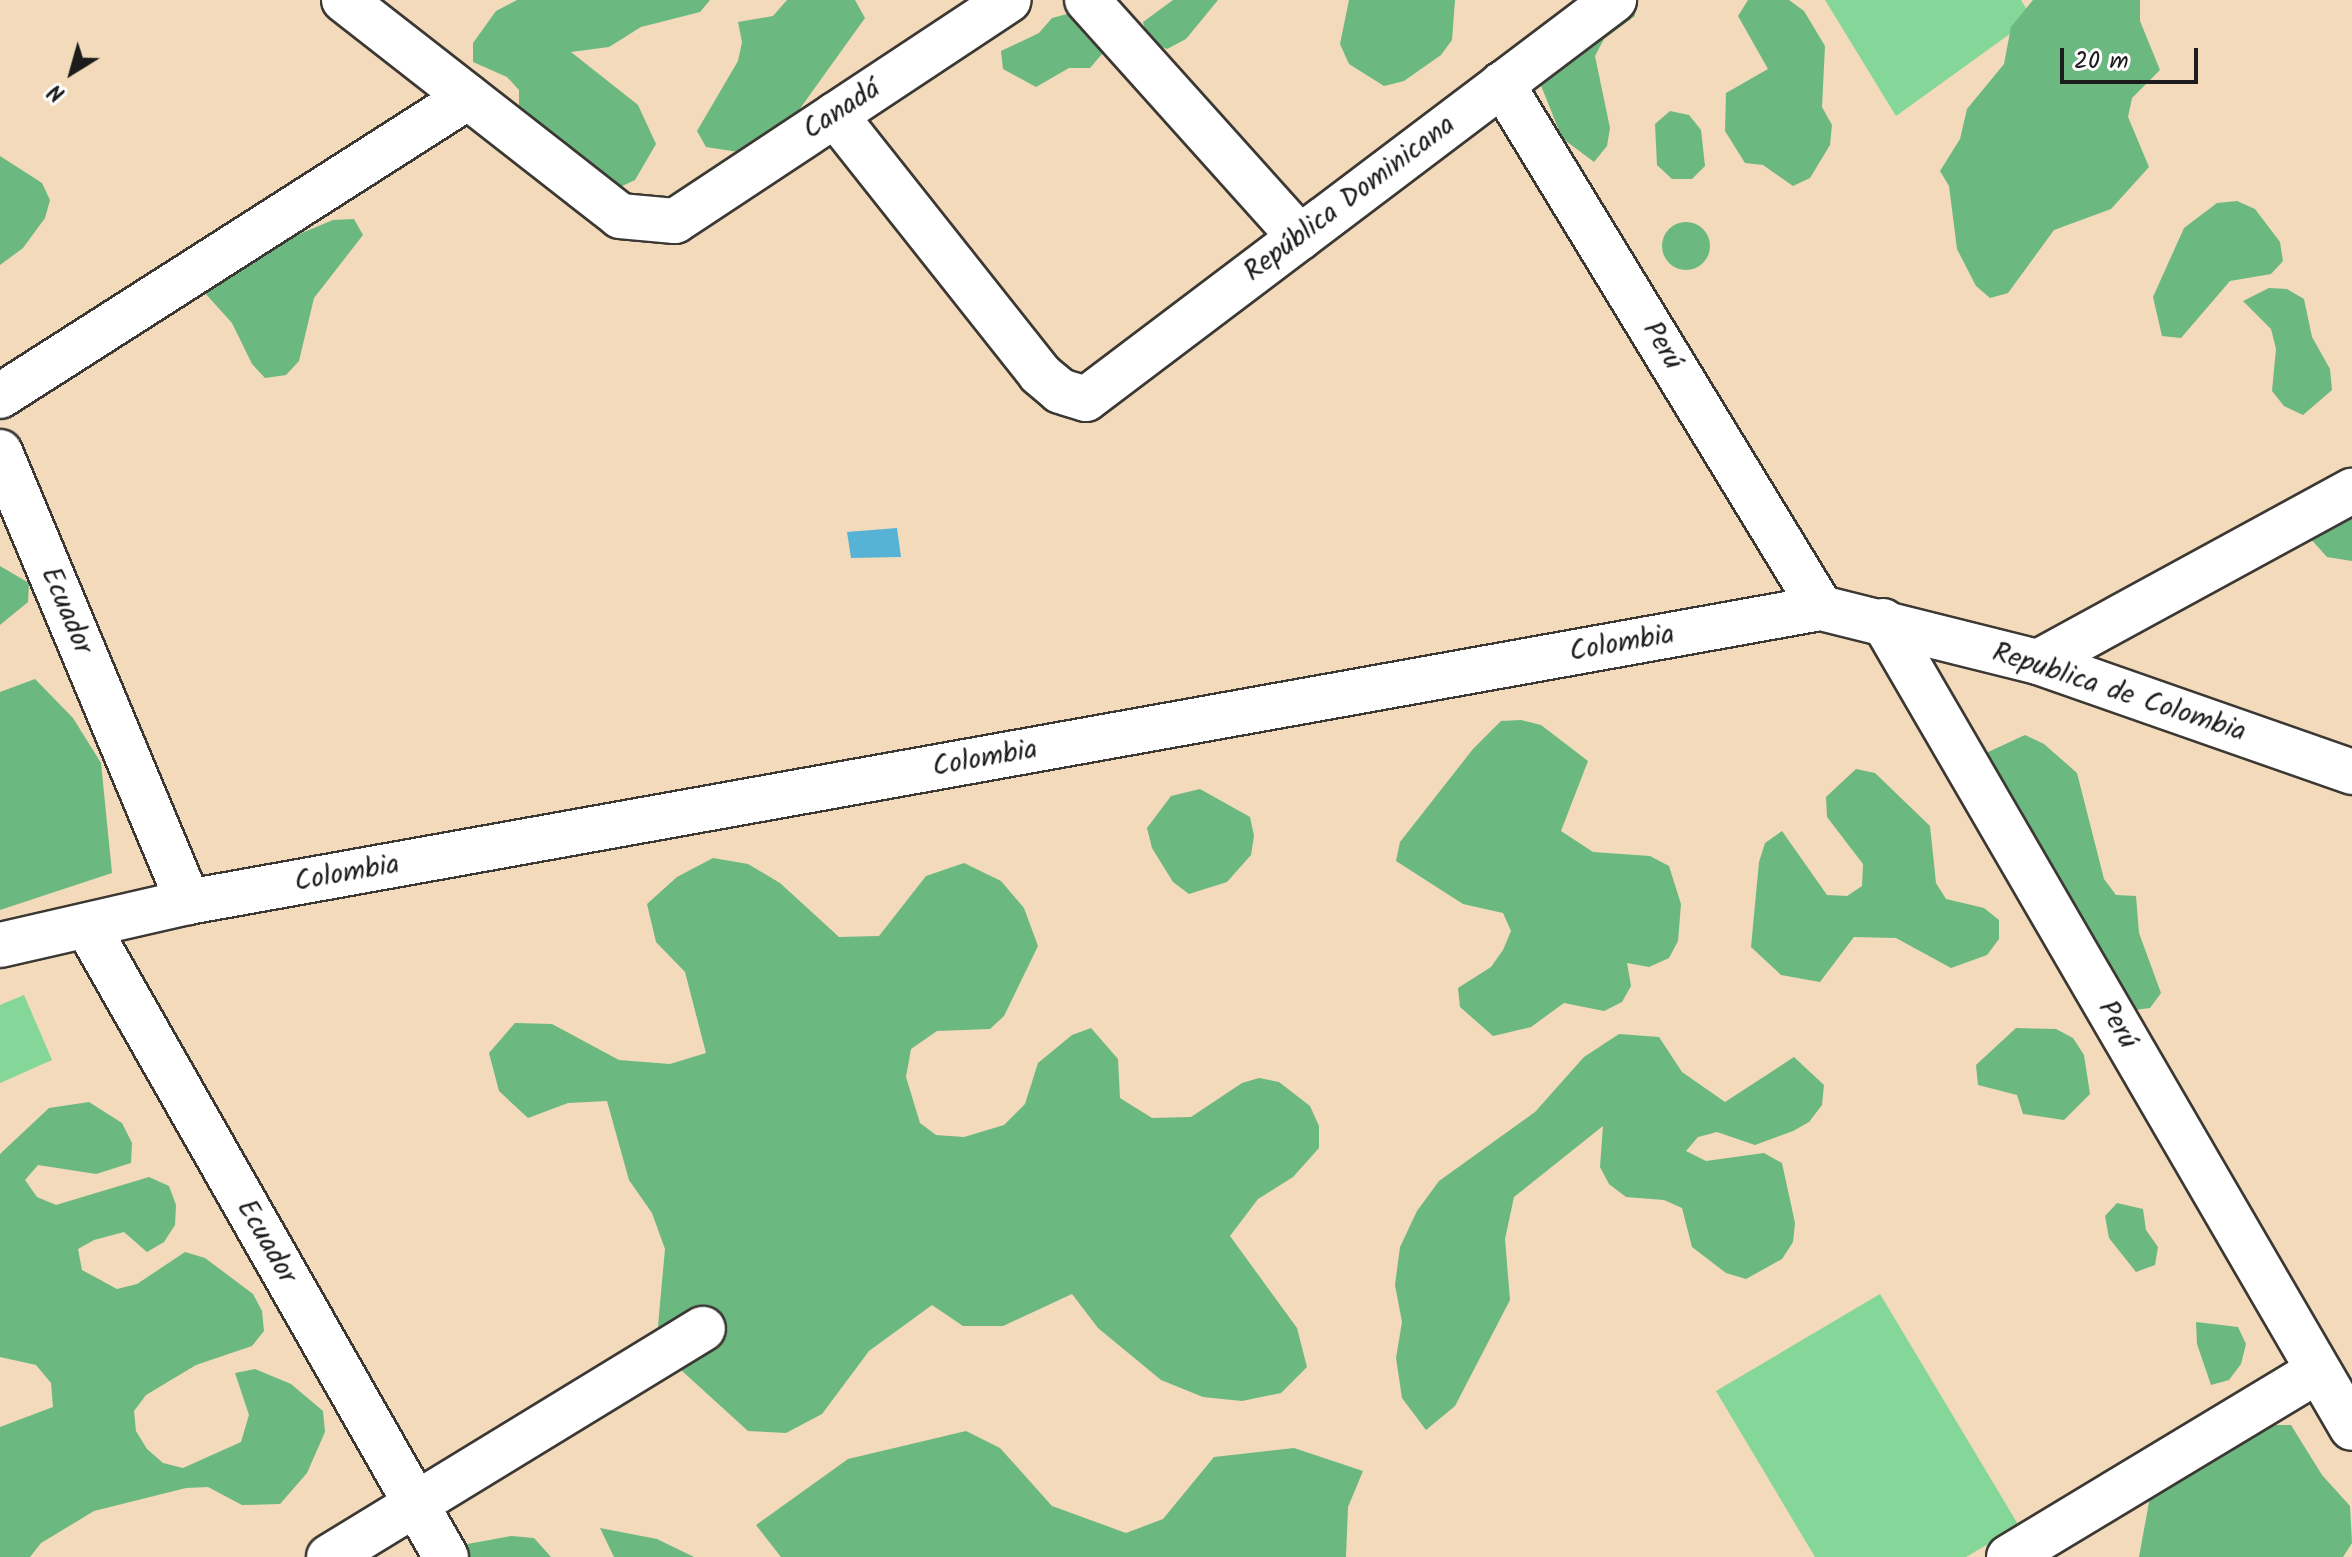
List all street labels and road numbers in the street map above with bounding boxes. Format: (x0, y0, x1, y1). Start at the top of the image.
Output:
street label: Canadá (797, 73, 887, 147)
street label: República Dominicana (1238, 109, 1462, 289)
street label: Perú (1635, 316, 1689, 376)
street label: Ecuador (33, 562, 99, 660)
street label: Colombia (1567, 618, 1677, 670)
street label: Republica de Colombia (1988, 636, 2250, 750)
street label: Colombia (930, 733, 1040, 785)
street label: Colombia (292, 848, 402, 900)
street label: Perú (2090, 995, 2144, 1055)
street label: Ecuador (229, 1194, 303, 1290)

